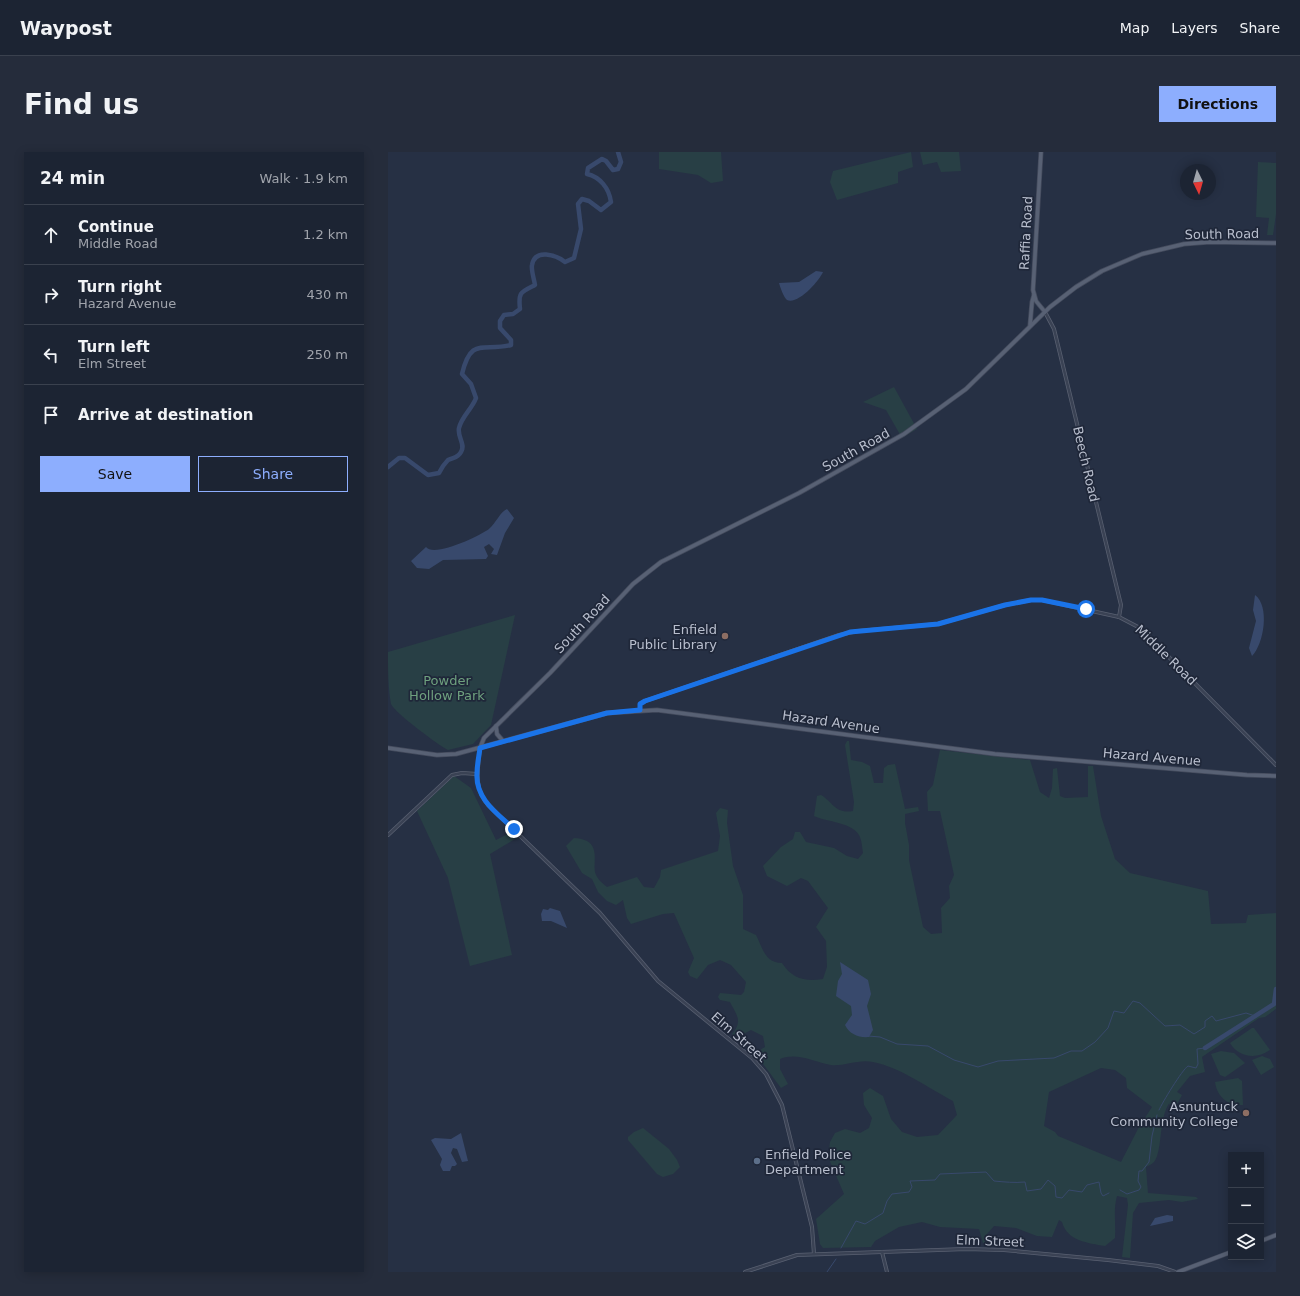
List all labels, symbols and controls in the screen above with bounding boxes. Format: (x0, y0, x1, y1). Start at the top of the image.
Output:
text: Waypost (20, 17, 112, 39)
text: Map (1120, 20, 1149, 36)
text: Layers (1171, 20, 1218, 36)
text: Share (1240, 20, 1280, 36)
button: Directions (1159, 86, 1276, 122)
text: Find us (24, 88, 139, 121)
north arrow (1180, 164, 1216, 200)
text: 24 min (40, 168, 105, 188)
text: Walk · 1.9 km (259, 171, 348, 186)
street label: Raffia Road (1017, 196, 1035, 270)
text: Continue (78, 218, 154, 236)
icon: ahead (40, 224, 62, 246)
street label: South Road (1185, 226, 1259, 242)
text: 1.2 km (303, 227, 348, 242)
text: Middle Road (78, 236, 158, 251)
text: Turn right (78, 278, 162, 296)
icon: right (40, 284, 62, 306)
text: 430 m (306, 287, 348, 302)
text: Hazard Avenue (78, 296, 176, 311)
text: Turn left (78, 338, 150, 356)
icon: left (40, 344, 62, 366)
text: 250 m (306, 347, 348, 362)
text: Elm Street (78, 356, 146, 371)
icon: arrive (40, 404, 62, 426)
text: Arrive at destination (78, 406, 253, 424)
street label: South Road (820, 425, 892, 475)
street label: Beech Road (1070, 425, 1102, 503)
button: Save (40, 456, 190, 492)
button: Share (198, 456, 348, 492)
street label: South Road (551, 592, 613, 656)
route start (1077, 600, 1095, 618)
place label: Enfield Public Library (629, 622, 717, 652)
street label: Middle Road (1132, 622, 1200, 688)
marker: Enfield Public Library (720, 631, 730, 641)
park label: Powder Hollow Park (409, 673, 485, 703)
street label: Hazard Avenue (781, 708, 881, 736)
street label: Hazard Avenue (1102, 745, 1202, 769)
route end (505, 820, 523, 838)
street label: Elm Street (708, 1009, 770, 1065)
place label: Asnuntuck Community College (1110, 1099, 1238, 1129)
marker: Asnuntuck Community College (1241, 1108, 1251, 1118)
place label: Enfield Police Department (765, 1147, 851, 1177)
map controls (1228, 1152, 1264, 1260)
button: + (1228, 1152, 1264, 1188)
marker: Enfield Police Department (752, 1156, 762, 1166)
button: − (1228, 1188, 1264, 1224)
button: layers (1228, 1224, 1264, 1260)
street label: Elm Street (956, 1232, 1024, 1250)

